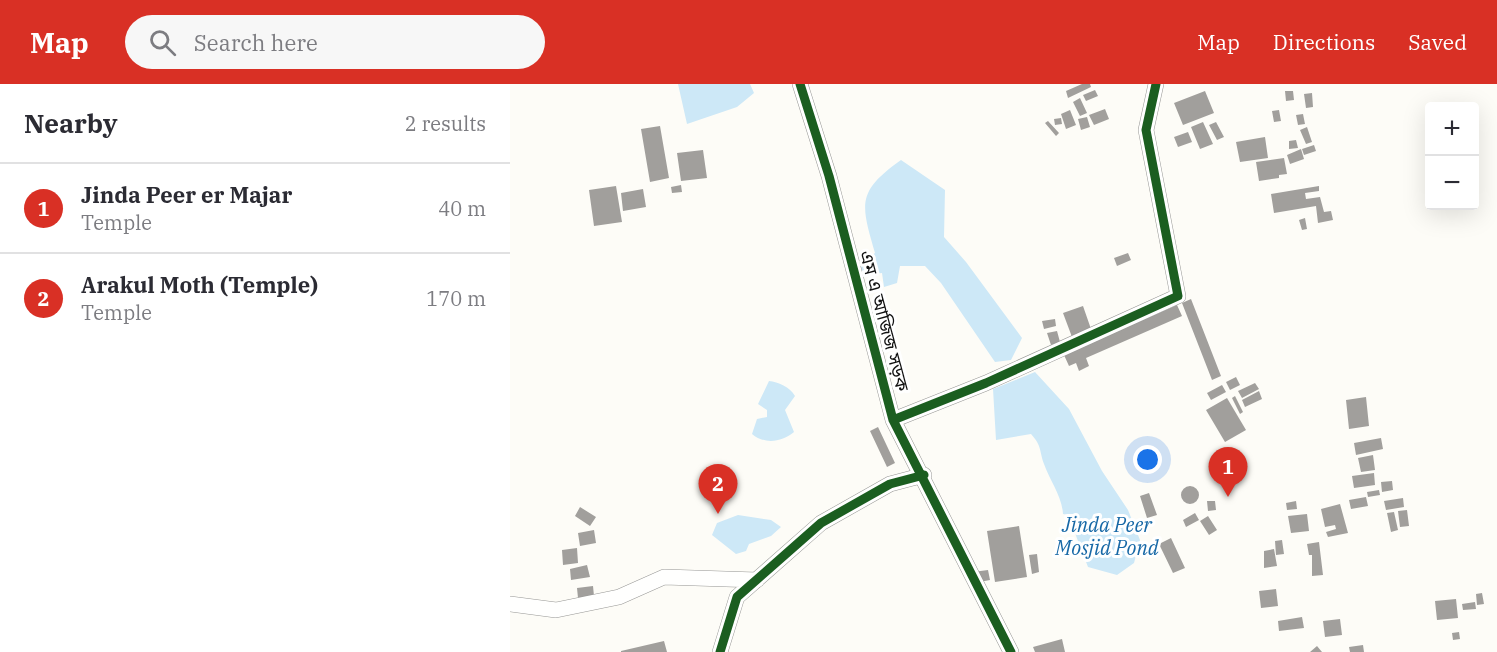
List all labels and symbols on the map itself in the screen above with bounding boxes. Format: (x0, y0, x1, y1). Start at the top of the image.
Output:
street label: এম এ আজিজ সড়ক (855, 248, 914, 394)
your location (1133, 445, 1162, 474)
pin: 1 (1208, 448, 1248, 497)
pin: 2 (698, 464, 738, 514)
water label: Jinda Peer Mosjid Pond (1054, 511, 1160, 561)

